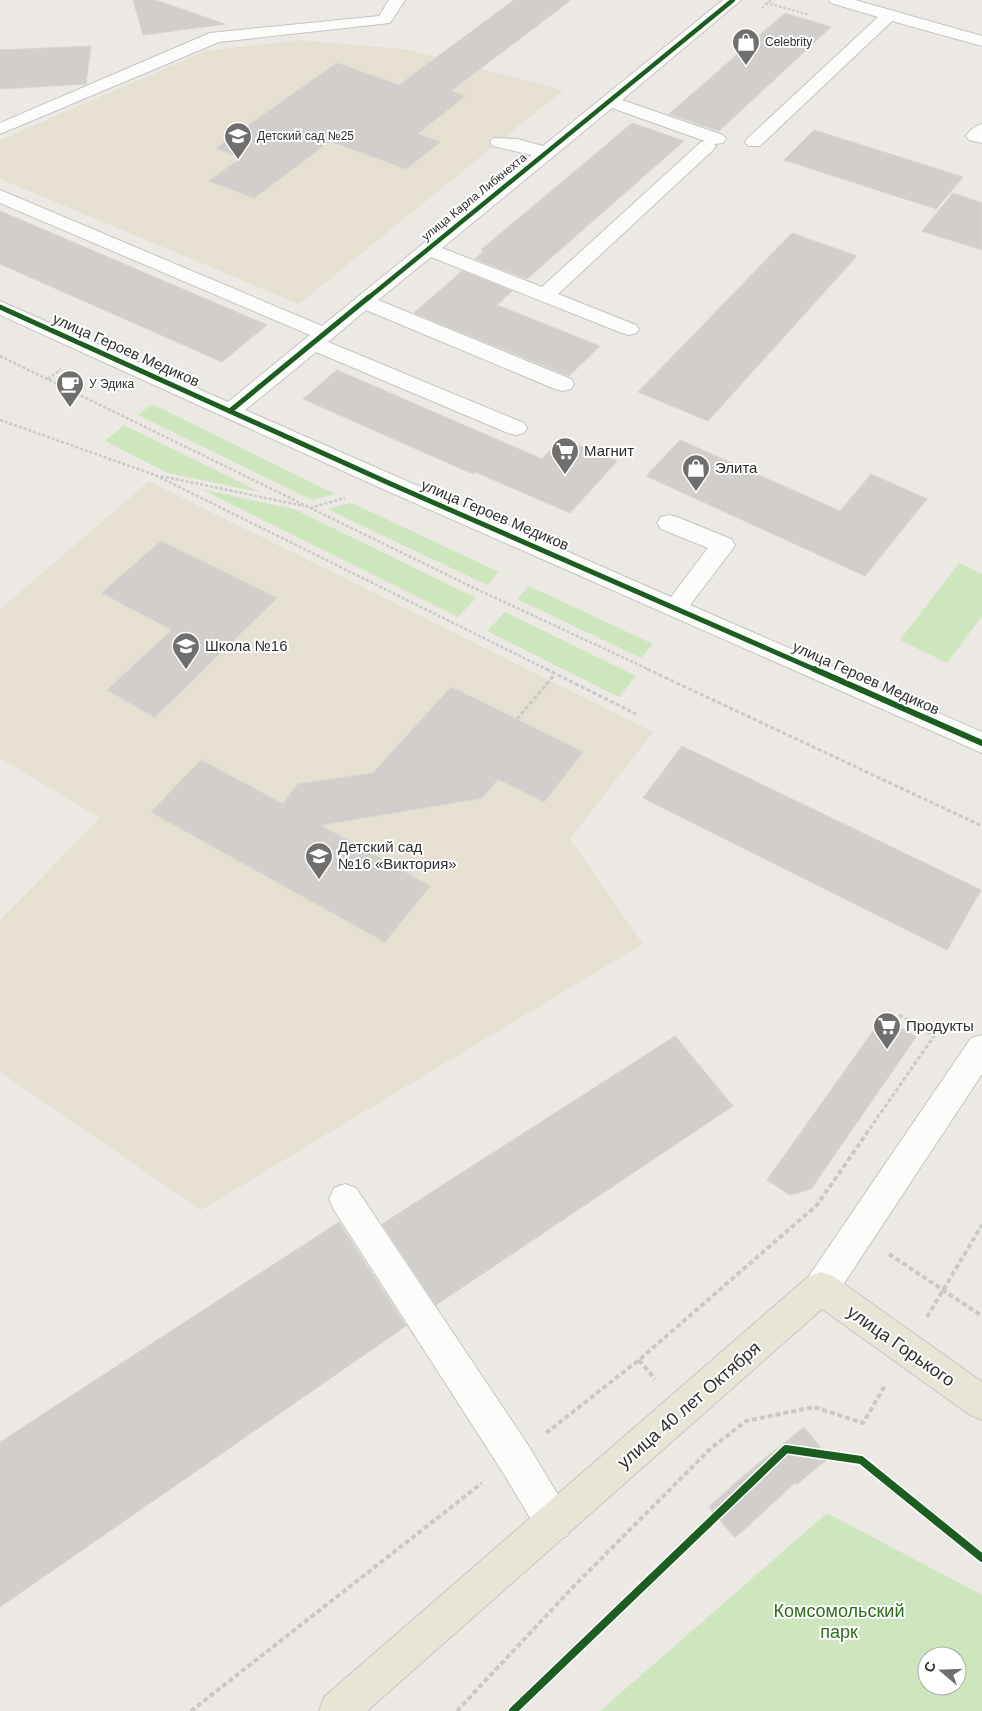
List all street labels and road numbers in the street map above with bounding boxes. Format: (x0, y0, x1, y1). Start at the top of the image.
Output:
street label: улица Карла Либкнехта (419, 150, 530, 244)
street label: улица Героев Медиков (50, 309, 202, 390)
street label: улица Героев Медиков (419, 476, 572, 553)
street label: улица Героев Медиков (790, 637, 942, 718)
street label: улица Горького (843, 1301, 959, 1391)
street label: улица 40 лет Октября (614, 1338, 764, 1472)

